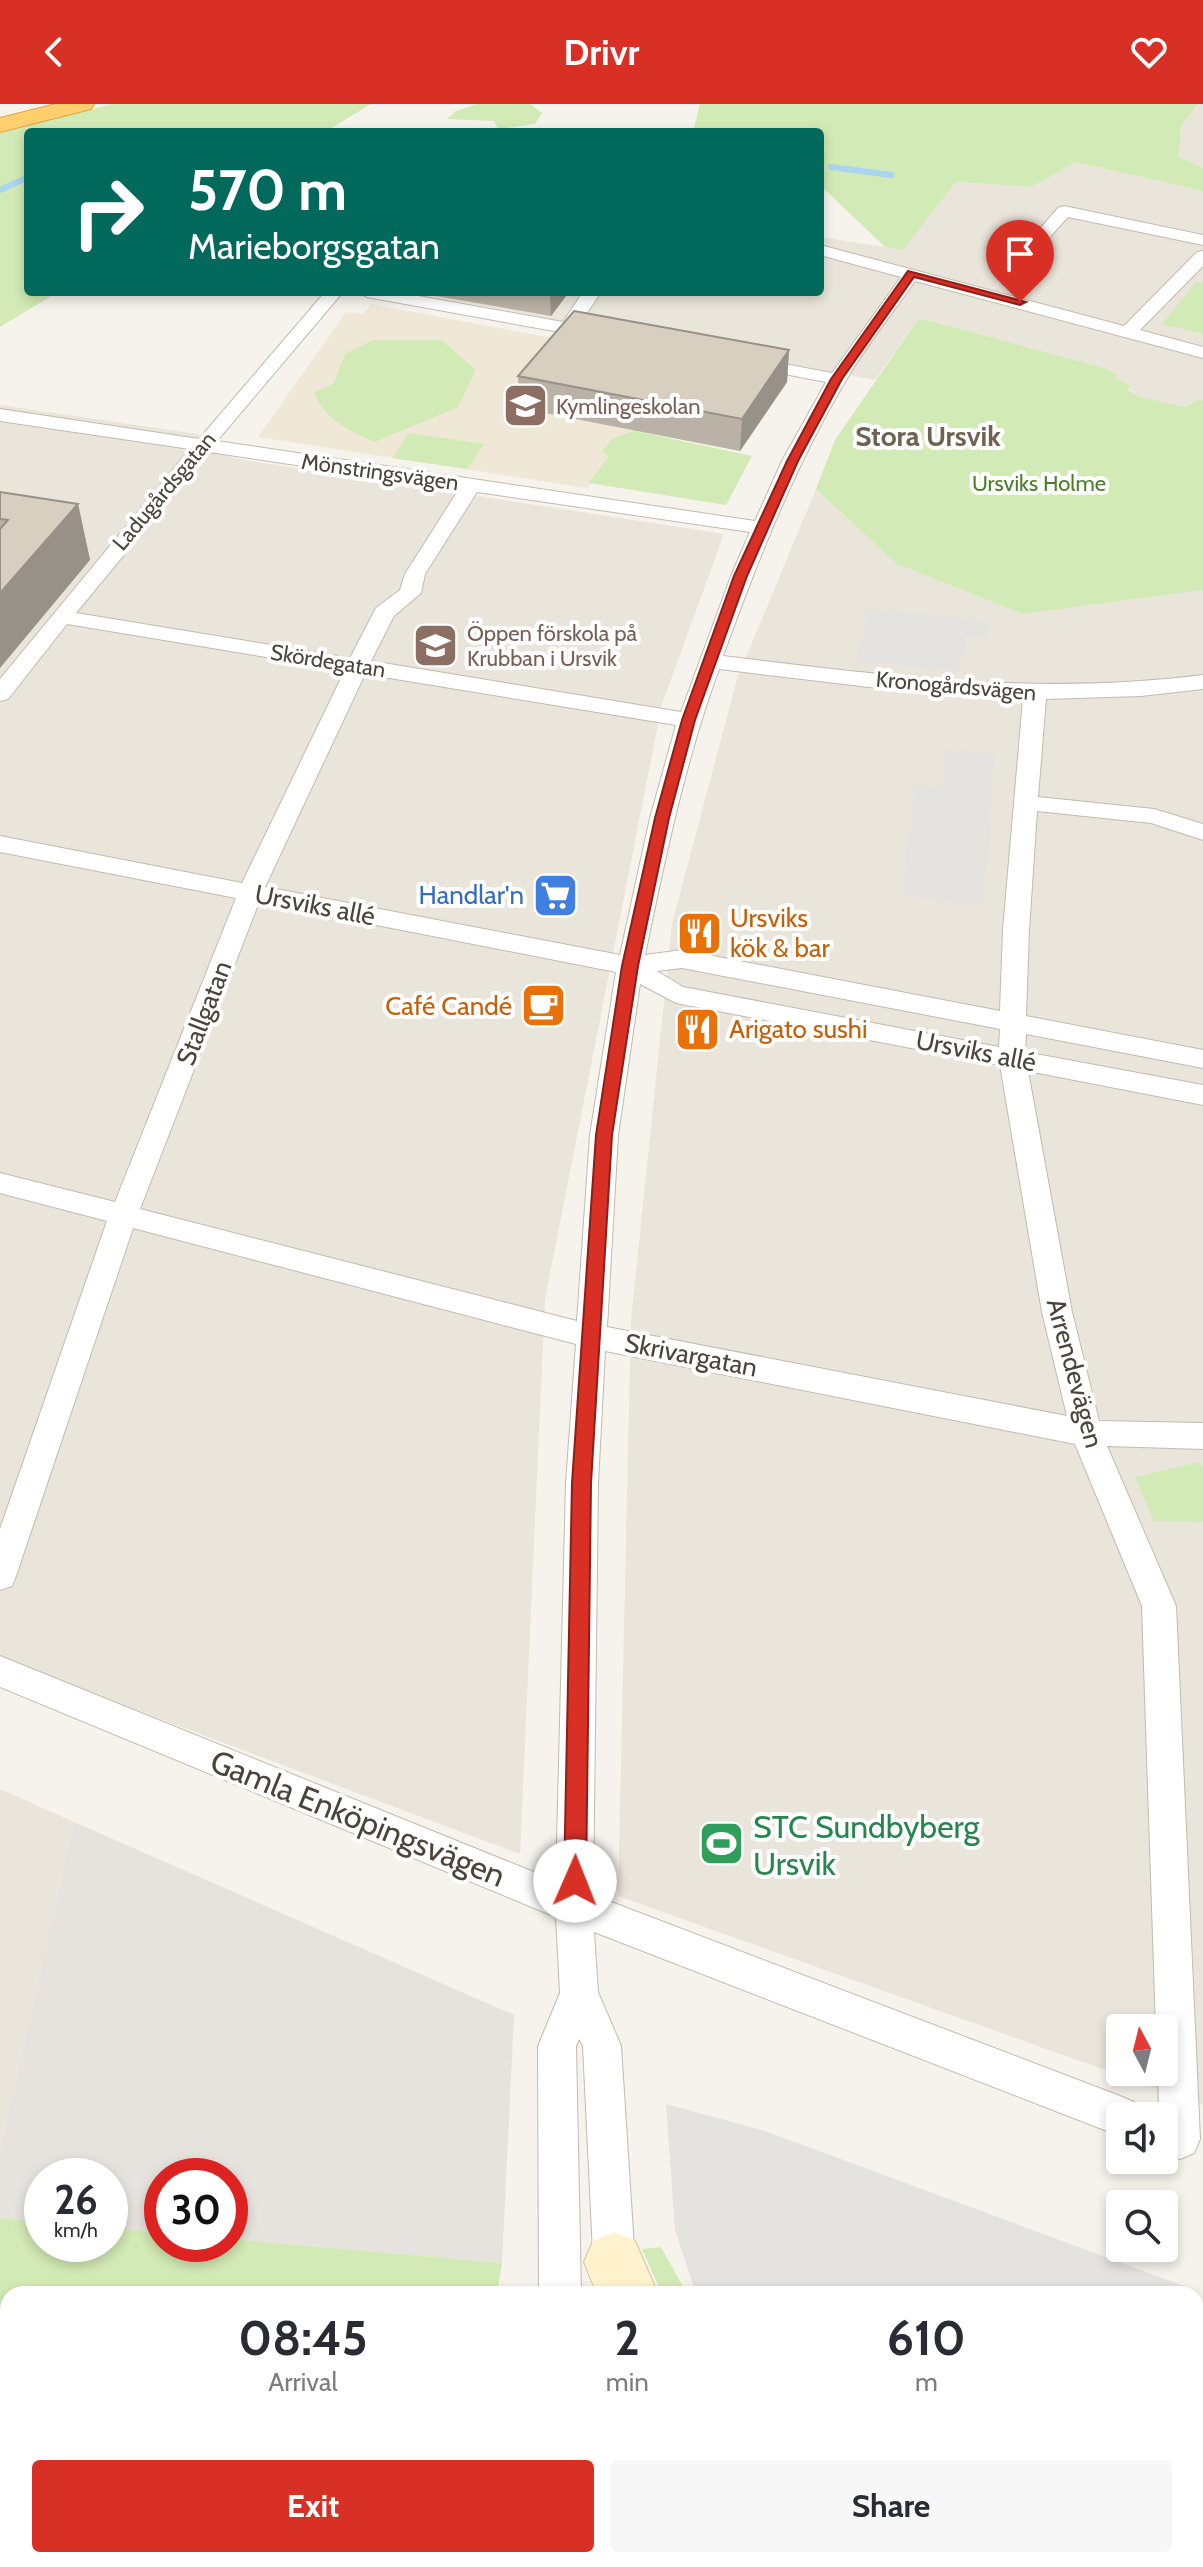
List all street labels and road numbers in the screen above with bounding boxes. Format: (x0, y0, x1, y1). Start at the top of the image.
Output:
street label: Ladugårdsgatan (107, 426, 221, 556)
street label: Mönstringsvägen (300, 448, 460, 496)
street label: Skördegatan (269, 639, 387, 683)
street label: Kronogårdsvägen (875, 666, 1037, 706)
street label: Ursviks allé (252, 878, 378, 932)
street label: Stallgatan (169, 956, 239, 1070)
street label: Ursviks allé (913, 1024, 1039, 1078)
street label: Arrendevägen (1040, 1295, 1110, 1451)
street label: Skrivargatan (622, 1326, 760, 1384)
street label: Gamla Enköpingsvägen (205, 1741, 511, 1895)

